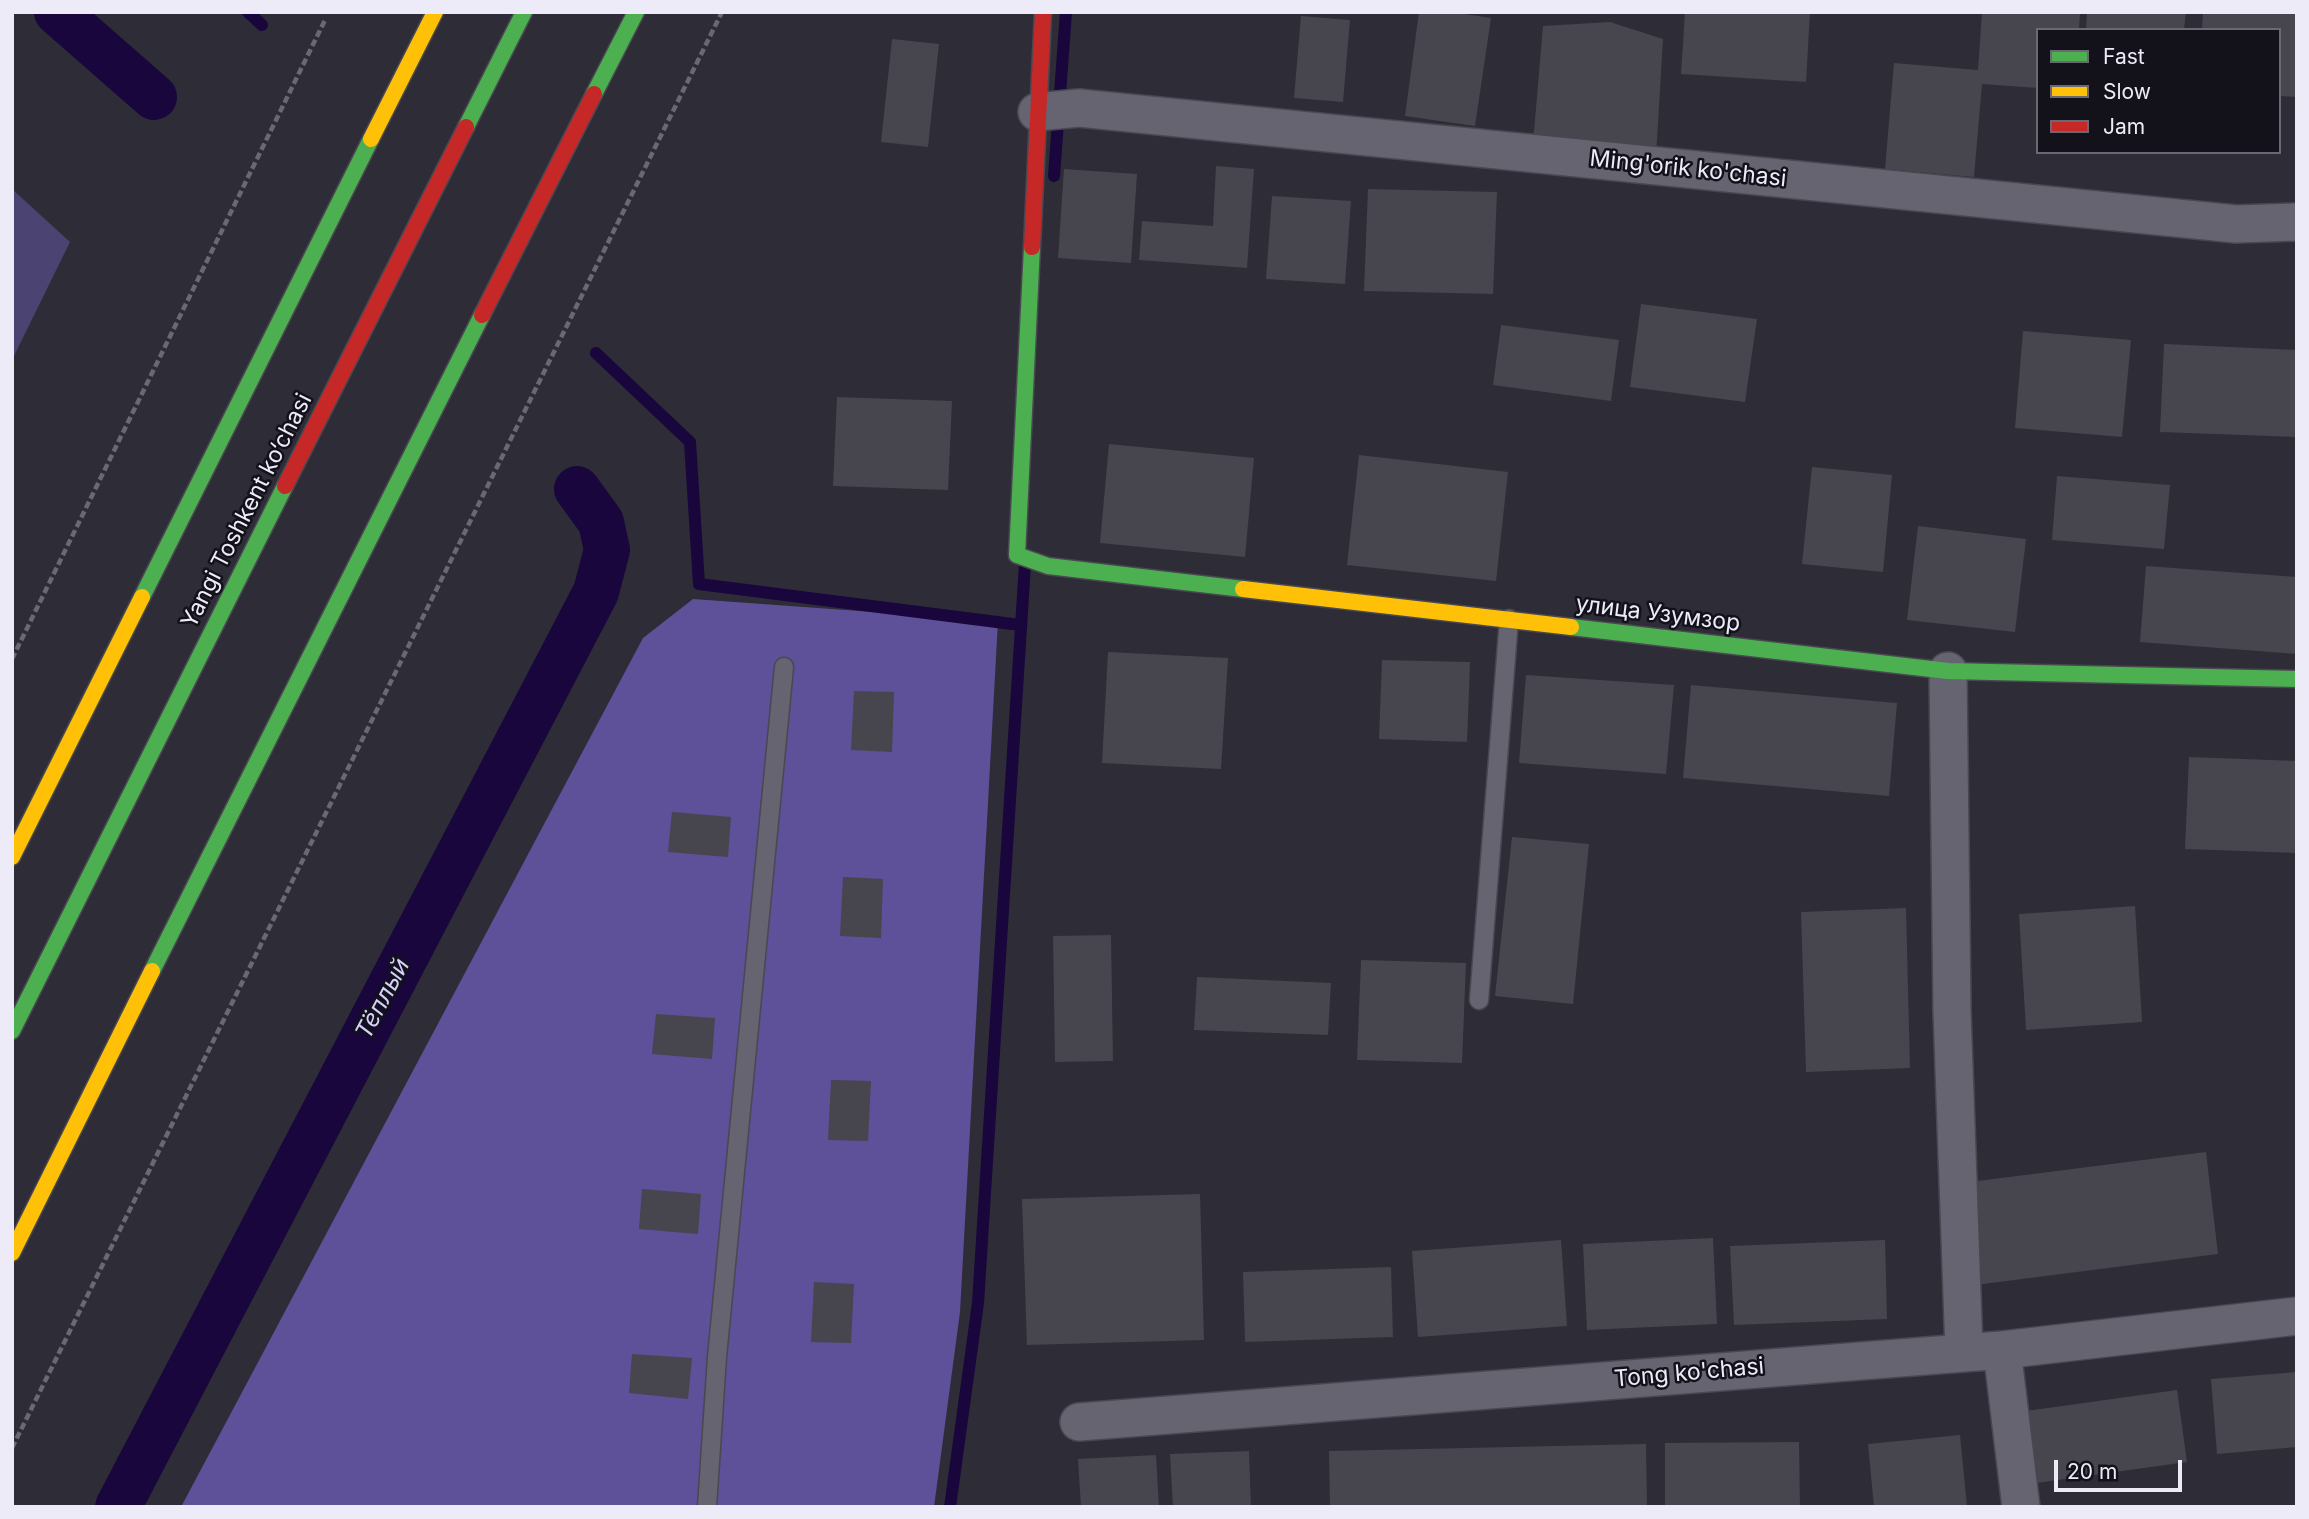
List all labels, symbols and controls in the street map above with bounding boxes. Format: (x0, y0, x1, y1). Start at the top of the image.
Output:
legend (2036, 28, 2281, 154)
text: Fast (2103, 44, 2145, 69)
text: Slow (2103, 79, 2151, 104)
text: Jam (2103, 114, 2145, 139)
street label: Ming'orik ko'chasi (1588, 145, 1788, 193)
street label: Yangi Toshkent ko‘chasi (176, 389, 318, 633)
street label: улица Узумзор (1574, 590, 1742, 638)
water label: Тёплый (350, 954, 416, 1044)
street label: Tong ko'chasi (1613, 1353, 1765, 1393)
scale bar (2057, 1446, 2185, 1490)
text: 20 m (2067, 1459, 2117, 1484)

